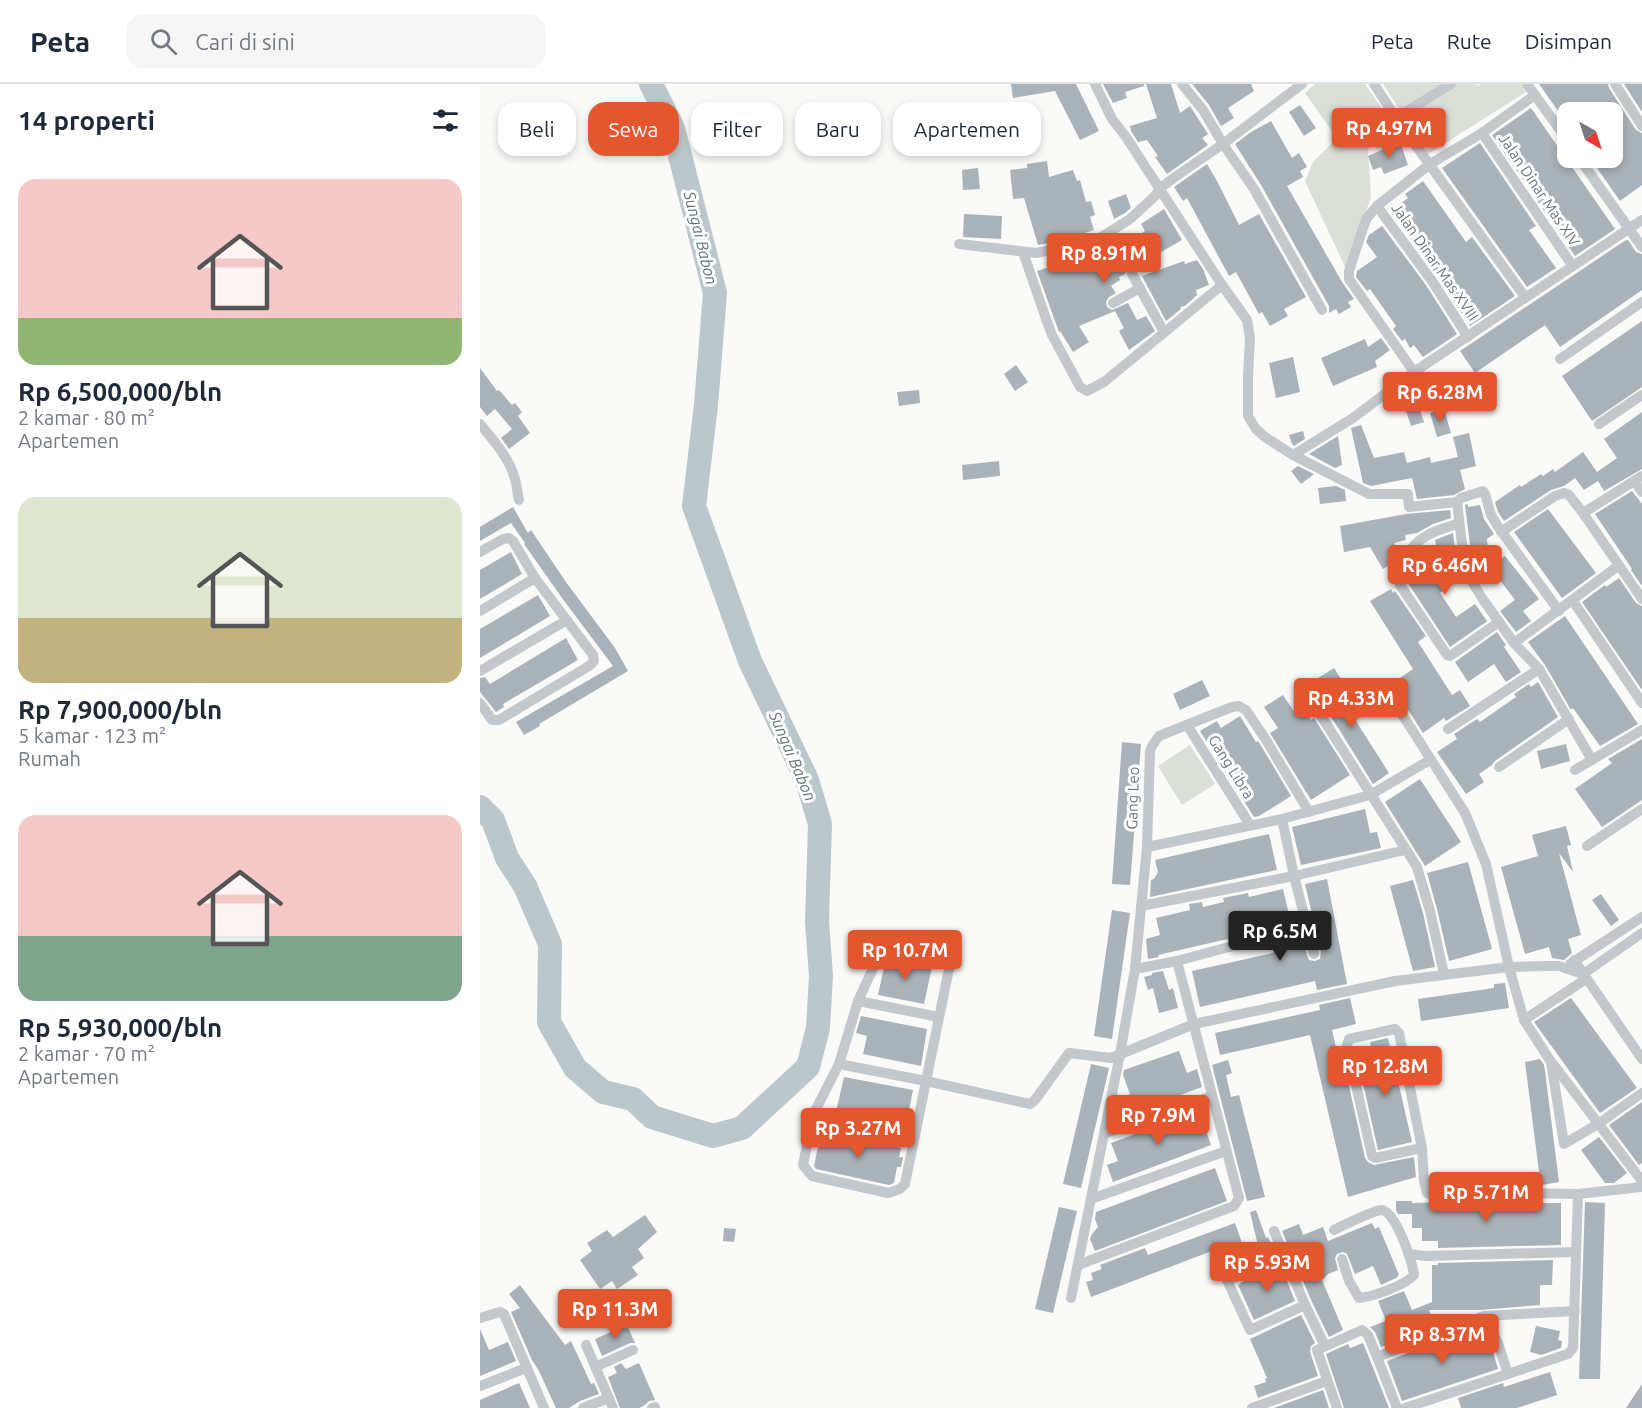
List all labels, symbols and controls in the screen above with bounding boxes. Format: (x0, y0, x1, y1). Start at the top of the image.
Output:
search box (126, 14, 546, 68)
icon: search (147, 25, 180, 58)
text: Peta (30, 26, 90, 57)
text: Cari di sini (195, 29, 295, 54)
text: Peta (1371, 29, 1414, 53)
text: Rute (1447, 29, 1492, 53)
text: Disimpan (1525, 29, 1612, 53)
chip: Beli (498, 102, 576, 156)
chip: Sewa (588, 102, 679, 156)
chip: Filter (691, 102, 783, 156)
chip: Baru (795, 102, 881, 156)
chip: Apartemen (893, 102, 1041, 156)
north arrow (1557, 102, 1623, 168)
map controls (1557, 102, 1623, 168)
icon: filters (429, 104, 462, 137)
text: 14 properti (18, 106, 155, 135)
pin: Rp 4.97M (1327, 108, 1451, 159)
text: Rp 4.97M (1346, 116, 1432, 139)
street label: Jalan Dinar Mas XIV (1496, 130, 1584, 249)
water label: Sungai Babon (680, 189, 721, 287)
street label: Jalan Dinar Mas XVIII (1388, 200, 1482, 324)
icon: home (186, 218, 294, 326)
pin: Rp 8.91M (1042, 233, 1166, 284)
text: Rp 8.91M (1061, 241, 1147, 264)
pin: Rp 6.28M (1378, 372, 1502, 423)
text: Rp 6,500,000/bln (18, 377, 222, 406)
text: Rp 6.28M (1397, 380, 1483, 403)
text: 2 kamar · 80 m² (18, 406, 155, 429)
text: Apartemen (18, 429, 119, 452)
icon: home (186, 536, 294, 644)
pin: Rp 6.46M (1383, 545, 1507, 596)
text: Rp 6.46M (1402, 553, 1488, 576)
pin: Rp 4.33M (1289, 678, 1413, 729)
text: Rp 4.33M (1308, 686, 1394, 709)
text: Rp 7,900,000/bln (18, 695, 222, 724)
water label: Sungai Babon (766, 708, 820, 803)
text: 5 kamar · 123 m² (18, 724, 166, 747)
street label: Gang Libra (1205, 732, 1258, 802)
text: Rumah (18, 747, 81, 770)
street label: Gang Leo (1123, 766, 1142, 830)
icon: home (186, 854, 294, 962)
pin: Rp 6.5M (1225, 911, 1335, 962)
text: Rp 6.5M (1242, 919, 1318, 942)
pin: Rp 10.7M (843, 930, 967, 981)
text: Rp 10.7M (862, 938, 948, 961)
text: Rp 5,930,000/bln (18, 1013, 222, 1042)
text: 2 kamar · 70 m² (18, 1042, 155, 1065)
pin: Rp 12.8M (1323, 1046, 1447, 1097)
text: Rp 12.8M (1342, 1054, 1428, 1077)
text: Apartemen (18, 1065, 119, 1088)
pin: Rp 7.9M (1103, 1095, 1213, 1146)
text: Rp 7.9M (1120, 1103, 1196, 1126)
pin: Rp 3.27M (796, 1108, 920, 1159)
text: Rp 3.27M (815, 1116, 901, 1139)
pin: Rp 5.71M (1424, 1172, 1548, 1223)
text: Rp 5.71M (1443, 1180, 1529, 1203)
pin: Rp 5.93M (1205, 1242, 1329, 1293)
text: Rp 5.93M (1224, 1250, 1310, 1273)
pin: Rp 11.3M (553, 1289, 677, 1340)
text: Rp 11.3M (572, 1297, 658, 1320)
pin: Rp 8.37M (1380, 1314, 1504, 1365)
text: Rp 8.37M (1399, 1322, 1485, 1345)

